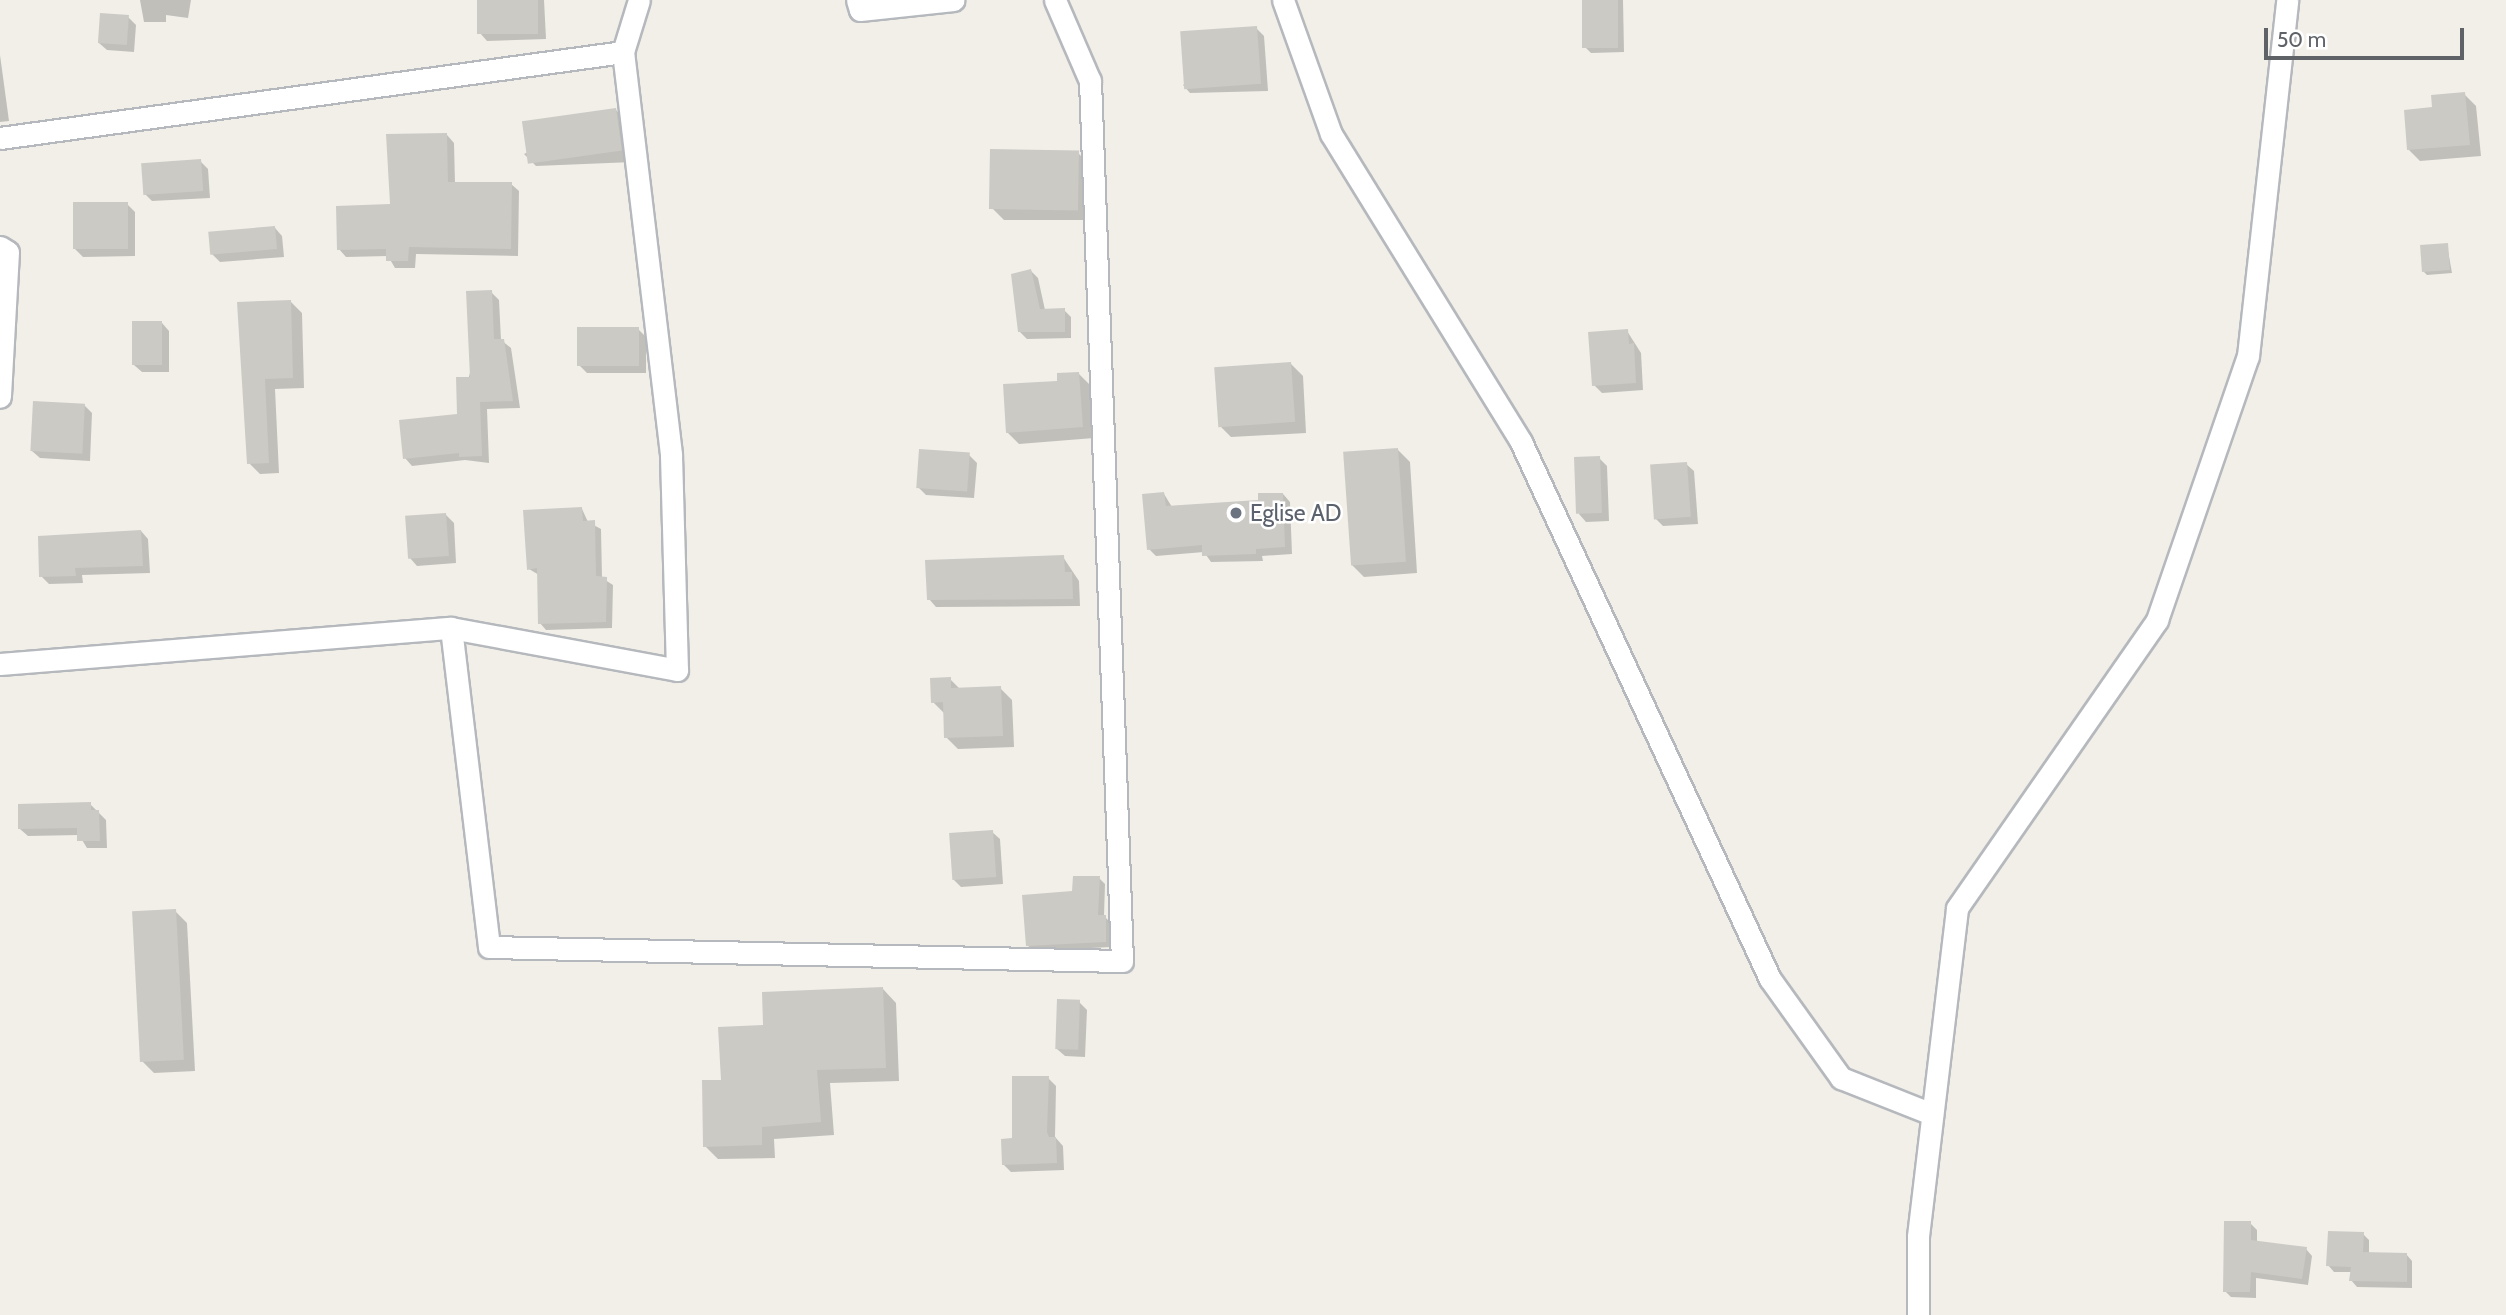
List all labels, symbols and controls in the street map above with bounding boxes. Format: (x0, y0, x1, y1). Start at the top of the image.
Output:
scale bar (2268, 14, 2468, 58)
text: 50 m (2277, 27, 2326, 52)
place label: Eglise AD (1250, 499, 1342, 527)
marker: Eglise AD (1228, 505, 1244, 521)

